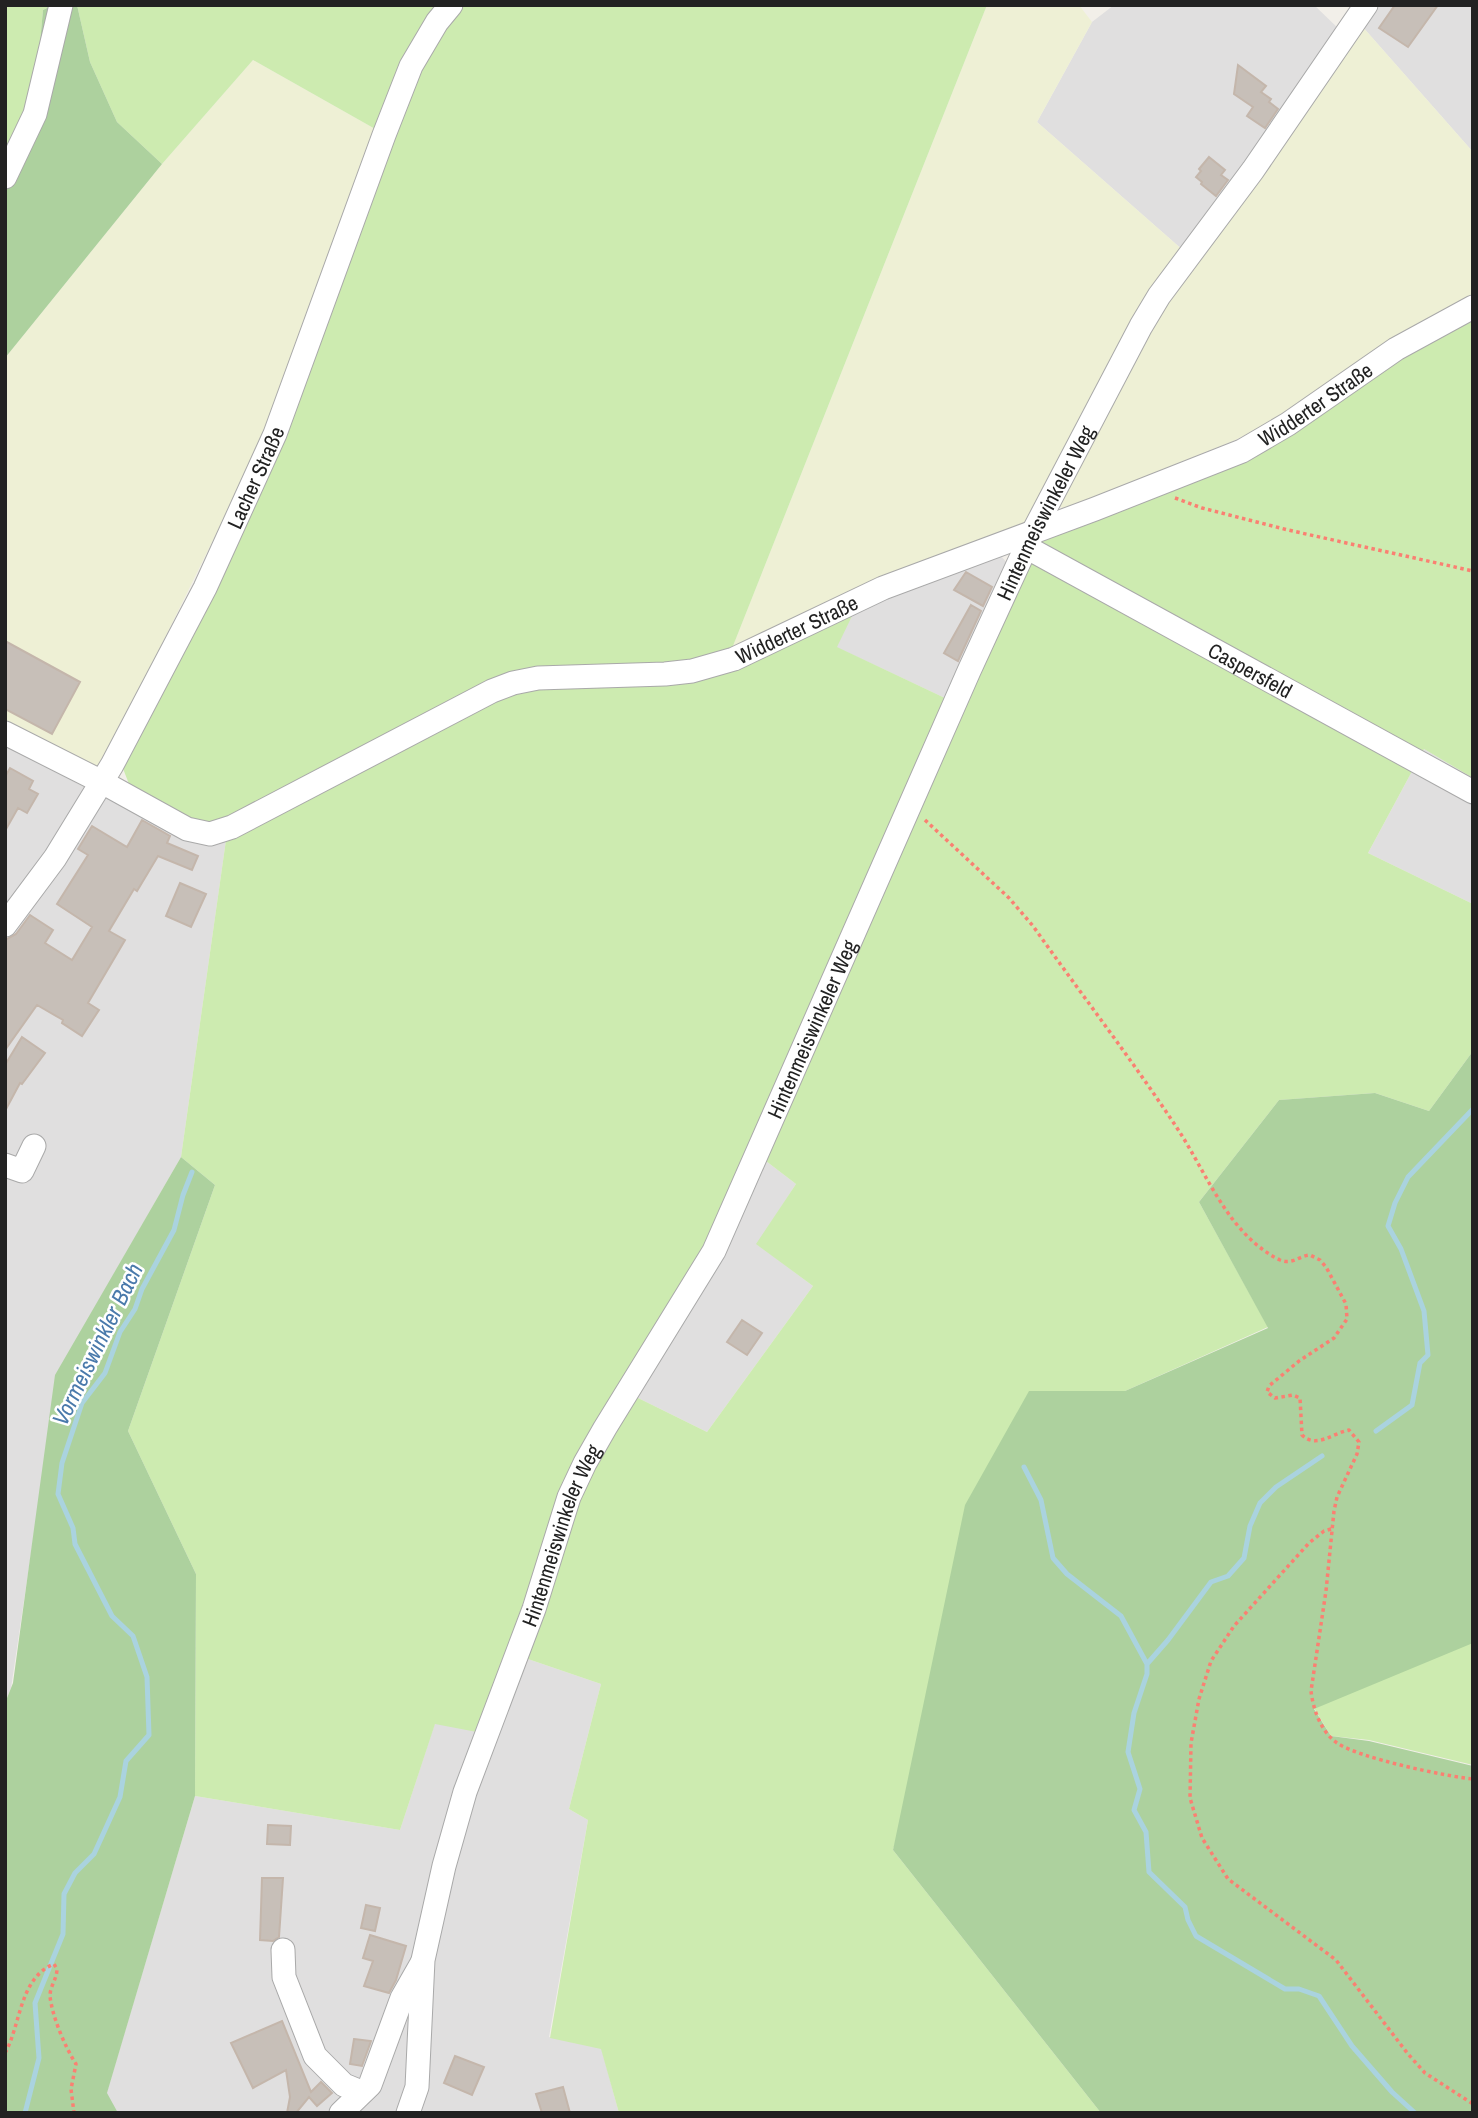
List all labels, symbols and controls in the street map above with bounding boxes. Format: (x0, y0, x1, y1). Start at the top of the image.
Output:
street label: Widderter Straße (1253, 355, 1378, 453)
street label: Hintenmeiswinkeler Weg (989, 420, 1101, 605)
street label: Lacher Straße (219, 423, 291, 533)
street label: Widderter Straße (731, 588, 862, 671)
street label: Caspersfeld (1203, 635, 1298, 705)
street label: Hintenmeiswinkeler Weg (760, 935, 864, 1123)
water label: Vormeiswinkler Bach (44, 1258, 150, 1430)
street label: Hintenmeiswinkeler Weg (514, 1438, 608, 1631)

